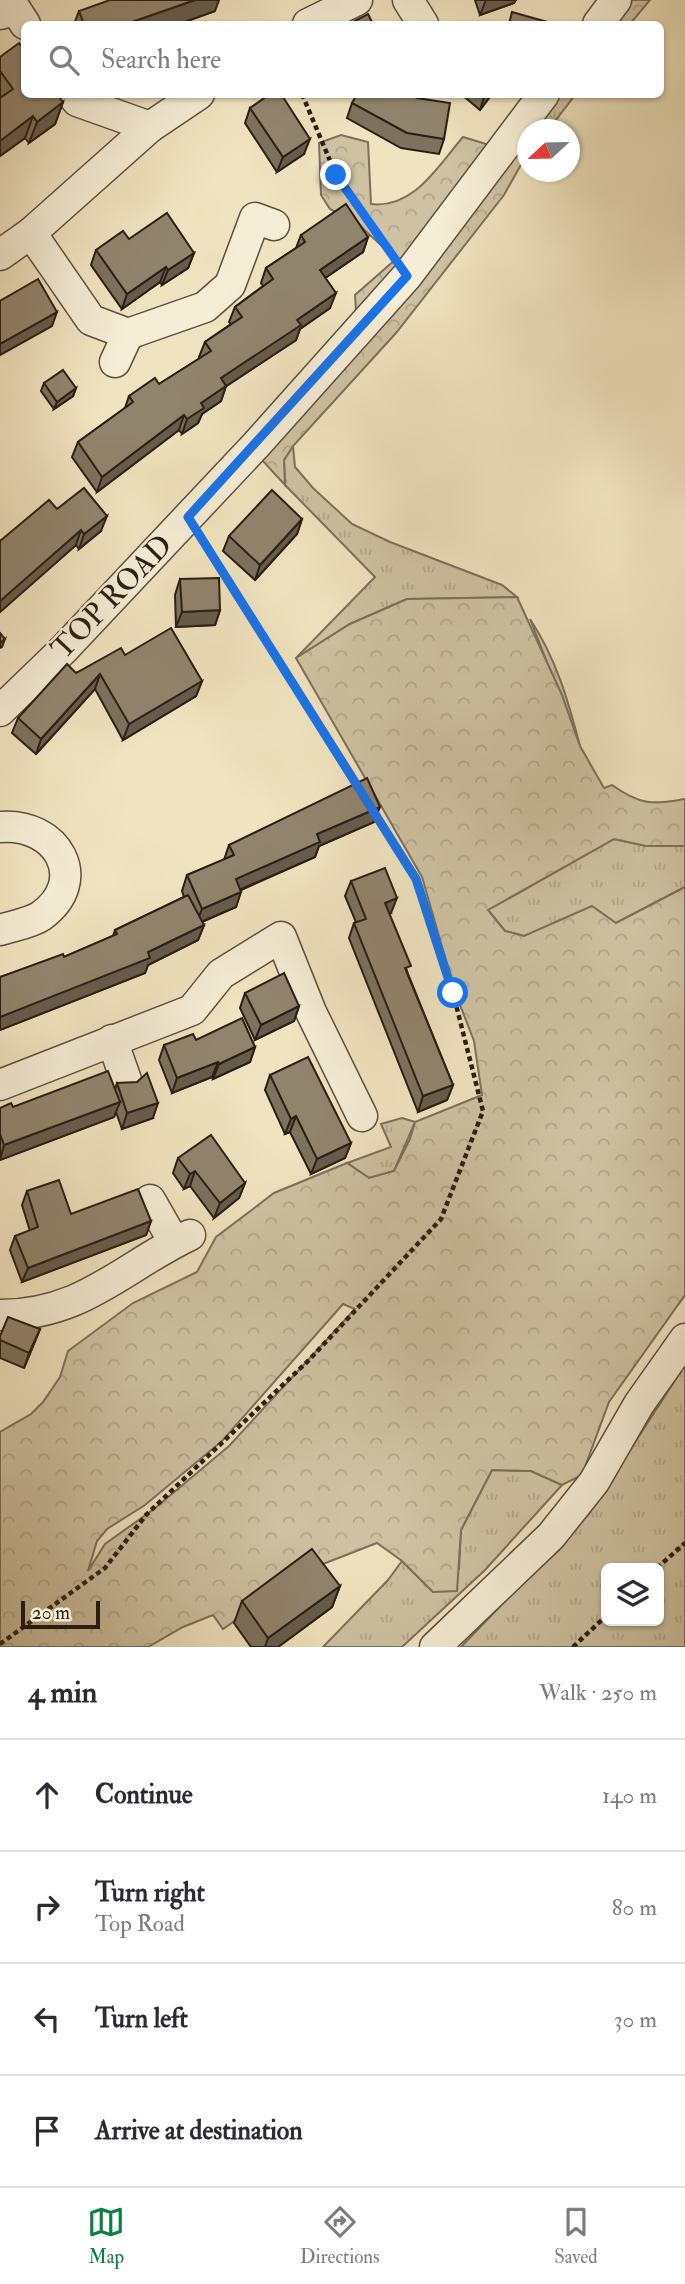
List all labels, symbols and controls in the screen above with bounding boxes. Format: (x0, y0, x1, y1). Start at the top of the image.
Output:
search box (21, 21, 664, 98)
icon: search (45, 41, 83, 79)
text: Search here (101, 44, 221, 76)
north arrow (517, 119, 580, 182)
route end (320, 159, 351, 190)
street label: TOP ROAD (44, 527, 180, 667)
route start (437, 977, 468, 1008)
map controls (601, 1563, 664, 1626)
button: layers (601, 1563, 664, 1626)
scale bar (21, 1598, 100, 1630)
text: 20 m (32, 1601, 70, 1625)
text: 4 min (28, 1674, 97, 1711)
text: Walk · 250 m (539, 1678, 657, 1707)
icon: ahead (28, 1776, 66, 1814)
text: Continue (95, 1779, 193, 1811)
text: 140 m (602, 1781, 657, 1810)
text: Turn right (95, 1877, 205, 1909)
icon: right (28, 1888, 66, 1926)
text: 80 m (612, 1893, 657, 1922)
text: Top Road (95, 1909, 185, 1938)
icon: left (28, 2000, 66, 2038)
text: Turn left (95, 2003, 188, 2035)
text: 30 m (614, 2005, 657, 2034)
icon: arrive (28, 2112, 66, 2150)
text: Arrive at destination (95, 2115, 303, 2147)
tab: Map (87, 2203, 125, 2269)
tab: Directions (300, 2203, 380, 2269)
tab: Saved (554, 2203, 598, 2269)

